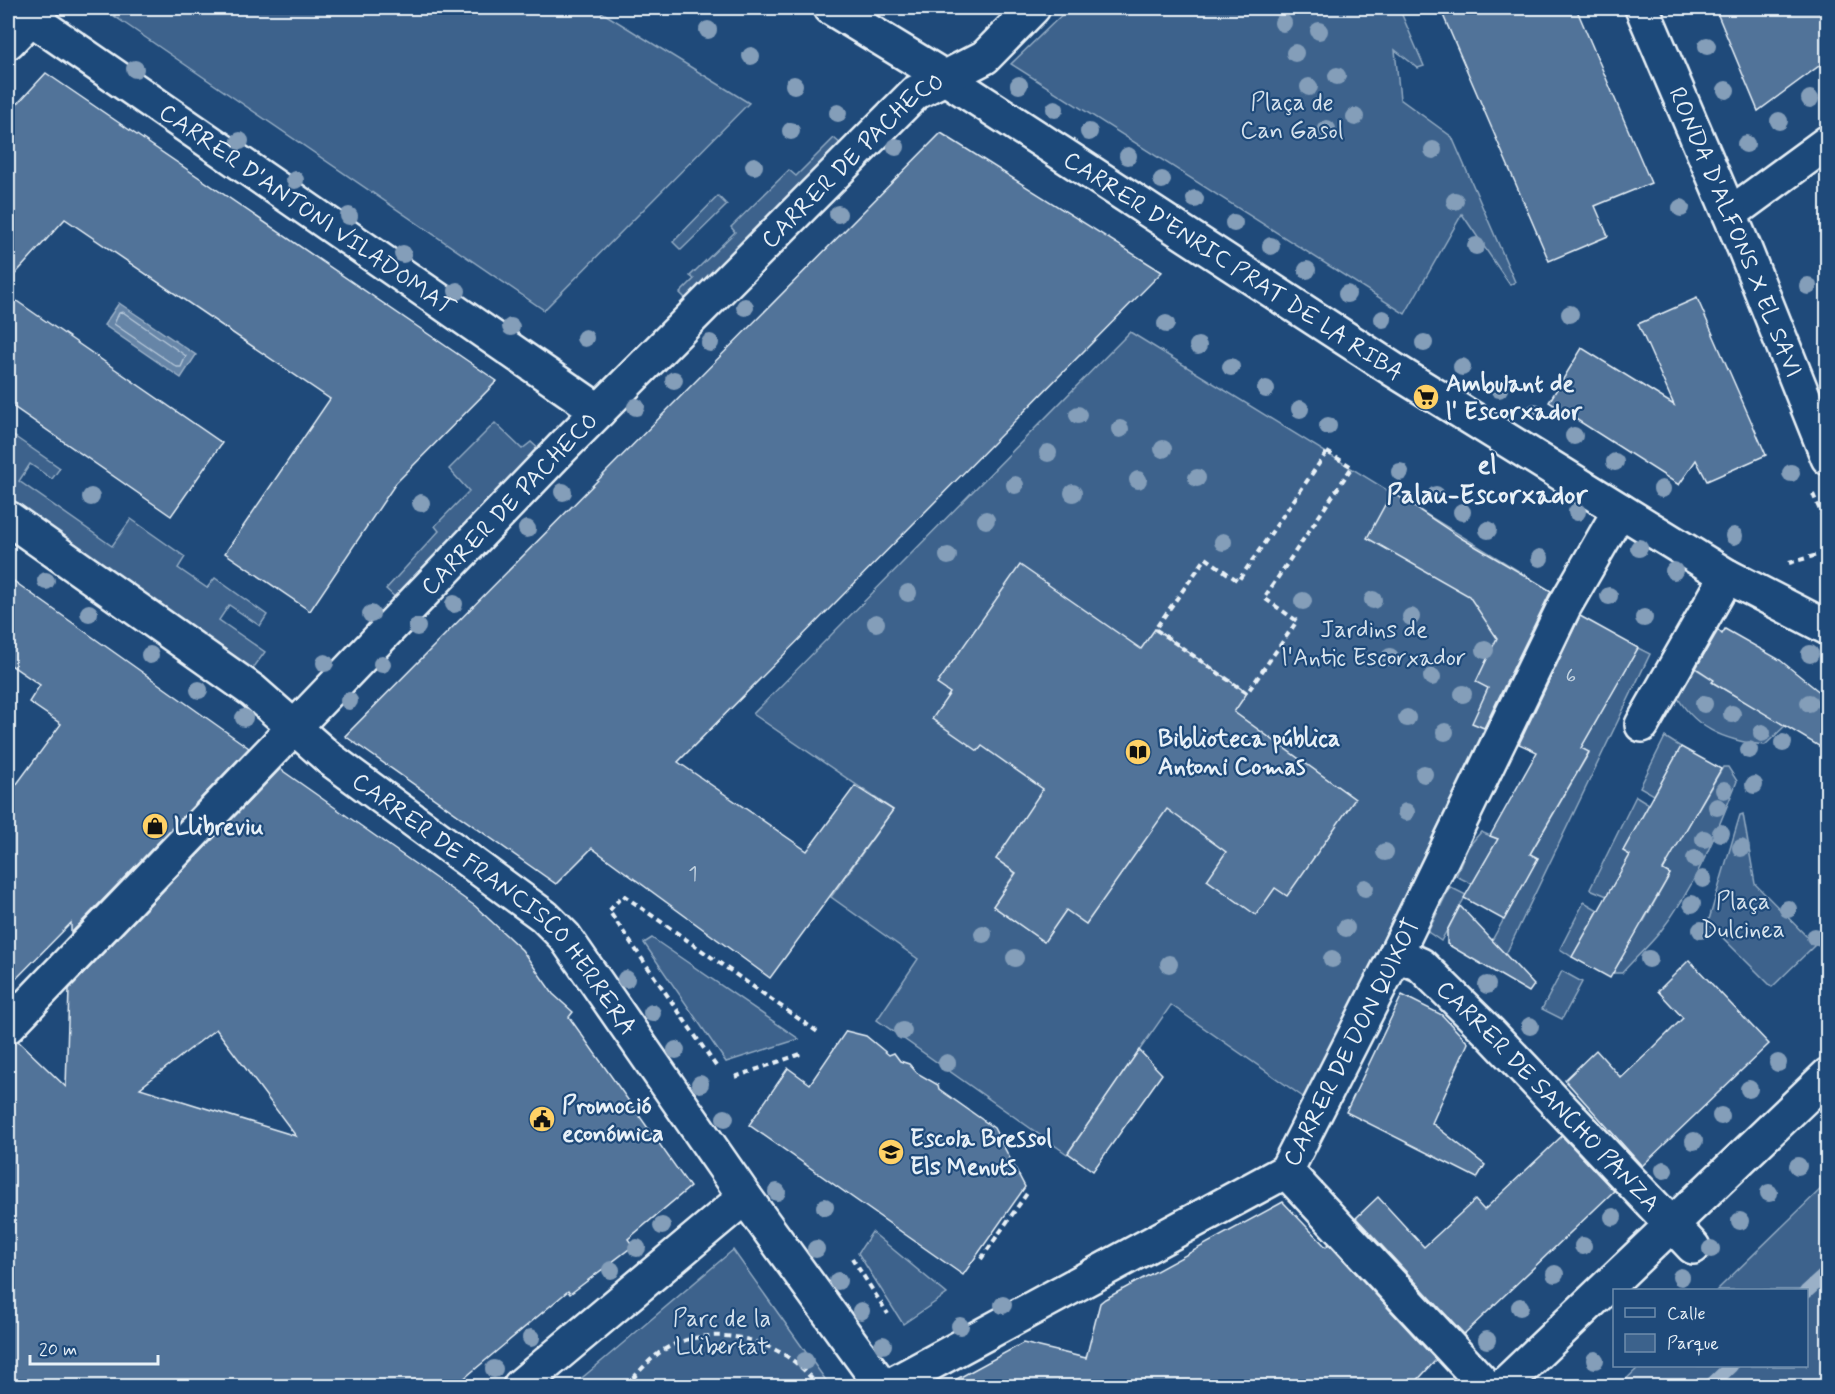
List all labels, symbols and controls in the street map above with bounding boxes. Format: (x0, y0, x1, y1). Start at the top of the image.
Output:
street label: CARRER DE PACHECO (755, 67, 950, 256)
street label: RONDA D'ALFONS X EL SAVI (1660, 83, 1808, 382)
park label: Plaça de Can Gasol (1240, 88, 1344, 147)
street label: CARRER D'ANTONI VILADOMAT (152, 97, 461, 324)
street label: CARRER D'ENRIC PRAT DE LA RIBA (1057, 145, 1409, 389)
place label: Ambulant de l' Escorxador (1446, 369, 1583, 428)
supermarket icon: Ambulant de l' Escorxador (1411, 382, 1441, 412)
street label: CARRER DE PACHECO (415, 406, 606, 603)
district label: el Palau-Escorxador (1386, 449, 1588, 513)
park label: Jardins de l'Antic Escorxador (1282, 615, 1466, 674)
house number: 6 (1566, 662, 1576, 690)
place label: Biblioteca pública Antoni Comas (1158, 724, 1340, 783)
library icon: Biblioteca pública Antoni Comas (1123, 737, 1153, 767)
street label: CARRER DE FRANCISCO HERRERA (345, 766, 643, 1042)
shop icon: Llibreviu (140, 811, 170, 841)
place label: Llibreviu (174, 812, 264, 843)
house number: 1 (688, 860, 698, 888)
park label: Plaça Dulcinea (1701, 887, 1785, 946)
street label: CARRER DE DON QUIXOT (1277, 913, 1428, 1172)
street label: CARRER DE SANCHO PANZA (1429, 974, 1666, 1220)
place label: Promoció económica (562, 1091, 664, 1150)
public building icon: Promoció económica (527, 1104, 557, 1134)
place label: Escola Bressol Els Menuts (910, 1124, 1052, 1183)
school or university icon: Escola Bressol Els Menuts (876, 1137, 906, 1167)
legend (1613, 1289, 1808, 1367)
text: Calle (1667, 1302, 1706, 1326)
park label: Parc de la Llibertat (673, 1304, 771, 1363)
scale bar (30, 1328, 158, 1366)
text: Parque (1667, 1332, 1719, 1356)
text: 20 m (39, 1338, 77, 1362)

